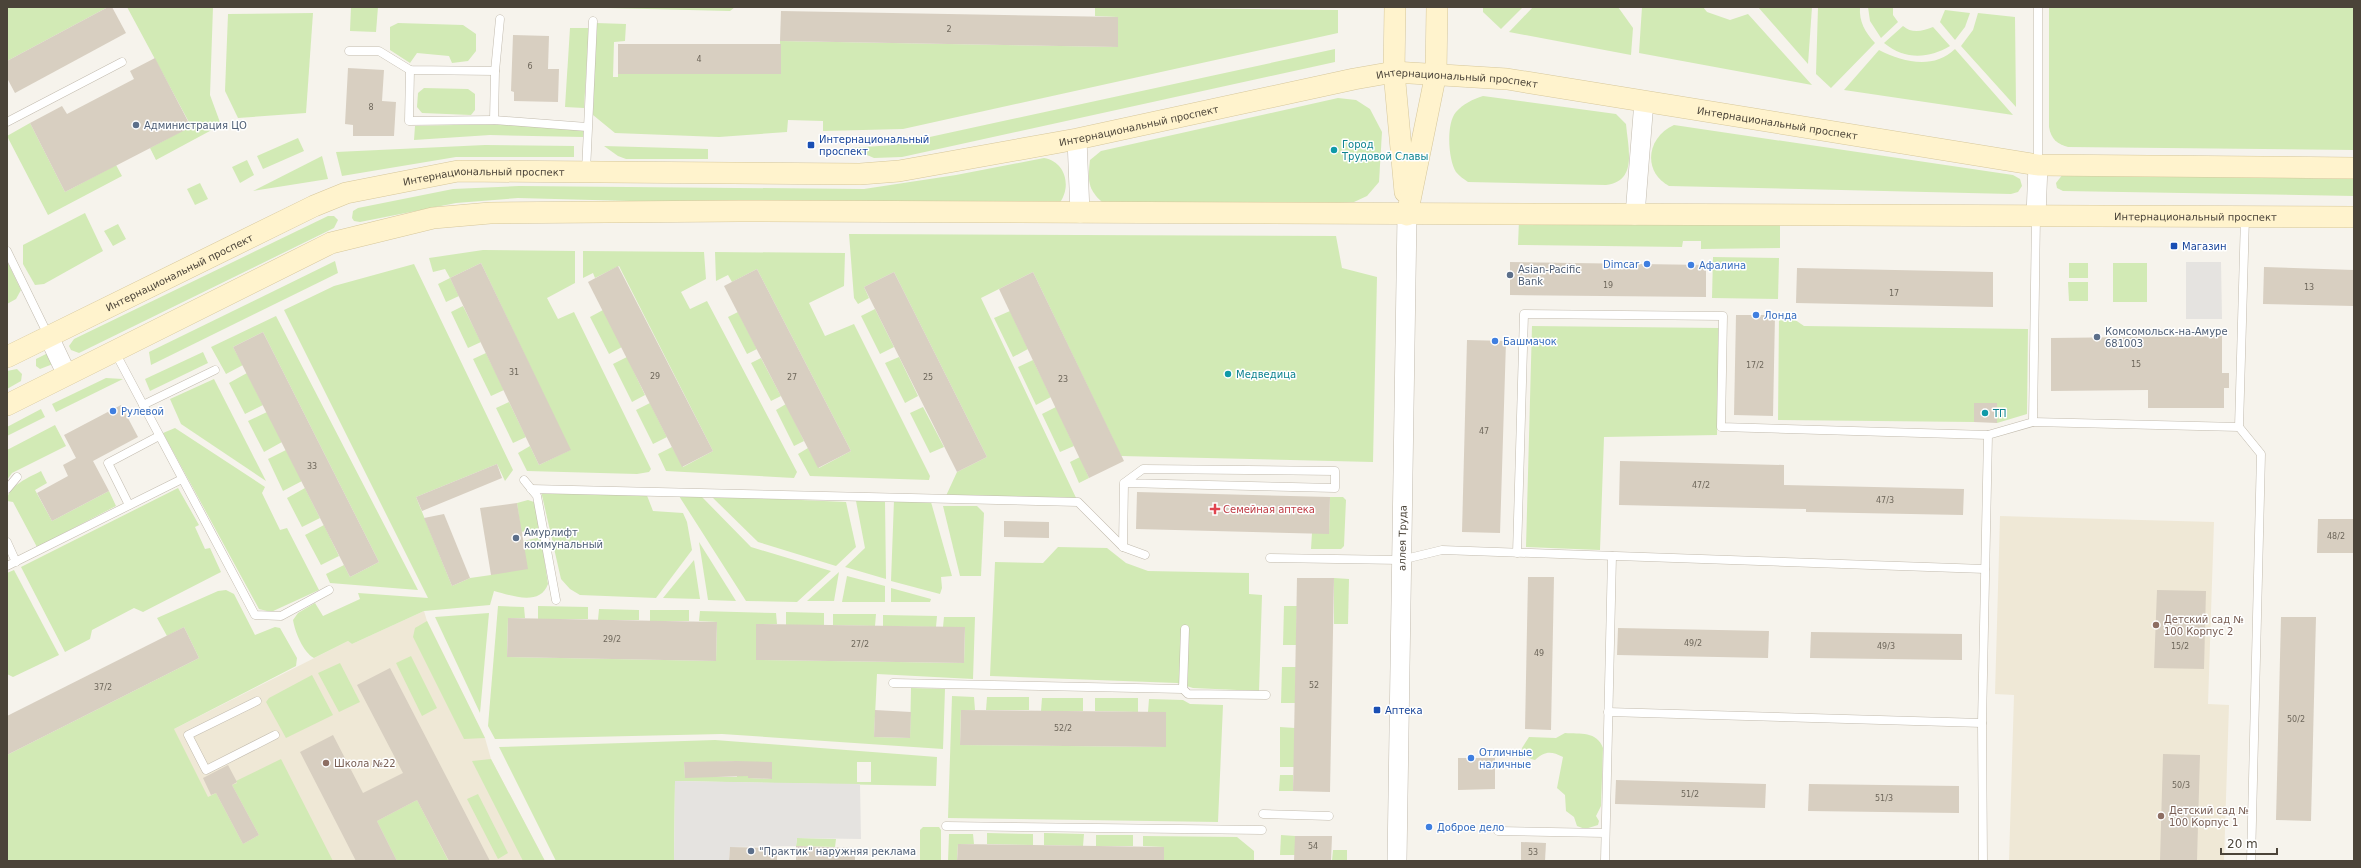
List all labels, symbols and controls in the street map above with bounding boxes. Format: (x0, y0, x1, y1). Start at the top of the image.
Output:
house number: 2 (946, 25, 952, 34)
house number: 4 (696, 55, 702, 64)
house number: 6 (527, 62, 533, 71)
street label: Интернациональный проспект (1375, 67, 1539, 90)
house number: 8 (368, 103, 374, 112)
street label: Интернациональный проспект (1058, 103, 1220, 148)
street label: Интернациональный проспект (1696, 105, 1859, 142)
marker: Администрация ЦО (131, 120, 141, 130)
place label: Администрация ЦО (144, 120, 247, 131)
place label: Интернациональный проспект (819, 134, 929, 157)
place label: Город Трудовой Славы (1341, 139, 1428, 162)
marker: Интернациональный проспект (806, 140, 816, 150)
marker: Город Трудовой Славы (1329, 145, 1339, 155)
street label: Интернациональный проспект (402, 166, 565, 188)
street label: Интернациональный проспект (2114, 211, 2277, 223)
street label: Интернациональный проспект (104, 232, 255, 314)
marker: Магазин (2169, 241, 2179, 251)
place label: Магазин (2182, 241, 2227, 252)
place label: Dimcar (1603, 259, 1640, 270)
marker: Dimcar (1642, 259, 1652, 269)
marker: Афалина (1686, 260, 1696, 270)
place label: Афалина (1699, 260, 1746, 271)
place label: Asian-Pacific Bank (1518, 264, 1581, 287)
marker: Asian-Pacific Bank (1505, 270, 1515, 280)
house number: 19 (1603, 281, 1613, 290)
house number: 13 (2304, 283, 2314, 292)
house number: 17 (1889, 289, 1899, 298)
marker: Лонда (1751, 310, 1761, 320)
place label: Лонда (1764, 310, 1797, 321)
place label: Комсомольск-на-Амуре 681003 (2105, 326, 2228, 349)
marker: Комсомольск-на-Амуре 681003 (2092, 332, 2102, 342)
marker: Башмачок (1490, 336, 1500, 346)
place label: Башмачок (1503, 336, 1557, 347)
house number: 15 (2131, 360, 2141, 369)
house number: 17/2 (1746, 361, 1764, 370)
house number: 31 (509, 368, 519, 377)
marker: Медведица (1223, 369, 1233, 379)
place label: Медведица (1236, 369, 1296, 380)
house number: 29 (650, 372, 660, 381)
house number: 27 (787, 373, 797, 382)
house number: 25 (923, 373, 933, 382)
house number: 23 (1058, 375, 1068, 384)
marker: Рулевой (108, 406, 118, 416)
place label: Рулевой (121, 406, 164, 417)
marker: ТП (1980, 408, 1990, 418)
place label: ТП (1992, 408, 2007, 419)
house number: 47 (1479, 427, 1489, 436)
house number: 33 (307, 462, 317, 471)
house number: 47/2 (1692, 481, 1710, 490)
house number: 47/3 (1876, 496, 1894, 505)
marker: Семейная аптека (1210, 504, 1220, 514)
place label: Семейная аптека (1223, 504, 1315, 515)
street label: аллея Труда (1396, 505, 1409, 571)
place label: Амурлифт коммунальный (524, 527, 603, 550)
house number: 48/2 (2327, 532, 2345, 541)
marker: Амурлифт коммунальный (511, 533, 521, 543)
place label: Детский сад № 100 Корпус 2 (2164, 614, 2244, 637)
marker: Детский сад № 100 Корпус 2 (2151, 620, 2161, 630)
house number: 29/2 (603, 635, 621, 644)
house number: 49/2 (1684, 639, 1702, 648)
house number: 27/2 (851, 640, 869, 649)
house number: 49/3 (1877, 642, 1895, 651)
house number: 15/2 (2171, 642, 2189, 651)
house number: 49 (1534, 649, 1544, 658)
house number: 52 (1309, 681, 1319, 690)
house number: 37/2 (94, 683, 112, 692)
marker: Аптека (1372, 705, 1382, 715)
place label: Аптека (1385, 705, 1423, 716)
house number: 50/2 (2287, 715, 2305, 724)
house number: 52/2 (1054, 724, 1072, 733)
place label: Отличные наличные (1479, 747, 1532, 770)
marker: Отличные наличные (1466, 753, 1476, 763)
marker: Школа №22 (321, 758, 331, 768)
place label: Школа №22 (334, 758, 396, 769)
house number: 50/3 (2172, 781, 2190, 790)
house number: 51/2 (1681, 790, 1699, 799)
house number: 51/3 (1875, 794, 1893, 803)
place label: Детский сад № 100 Корпус 1 (2169, 805, 2249, 828)
marker: Детский сад № 100 Корпус 1 (2156, 811, 2166, 821)
marker: Доброе дело (1424, 822, 1434, 832)
place label: Доброе дело (1437, 822, 1504, 833)
scale bar (2221, 830, 2277, 856)
text: 20 m (2227, 837, 2258, 851)
house number: 54 (1308, 842, 1318, 851)
marker: "Практик" наружняя реклама (746, 846, 756, 856)
place label: "Практик" наружняя реклама (759, 846, 916, 857)
house number: 53 (1528, 848, 1538, 857)

